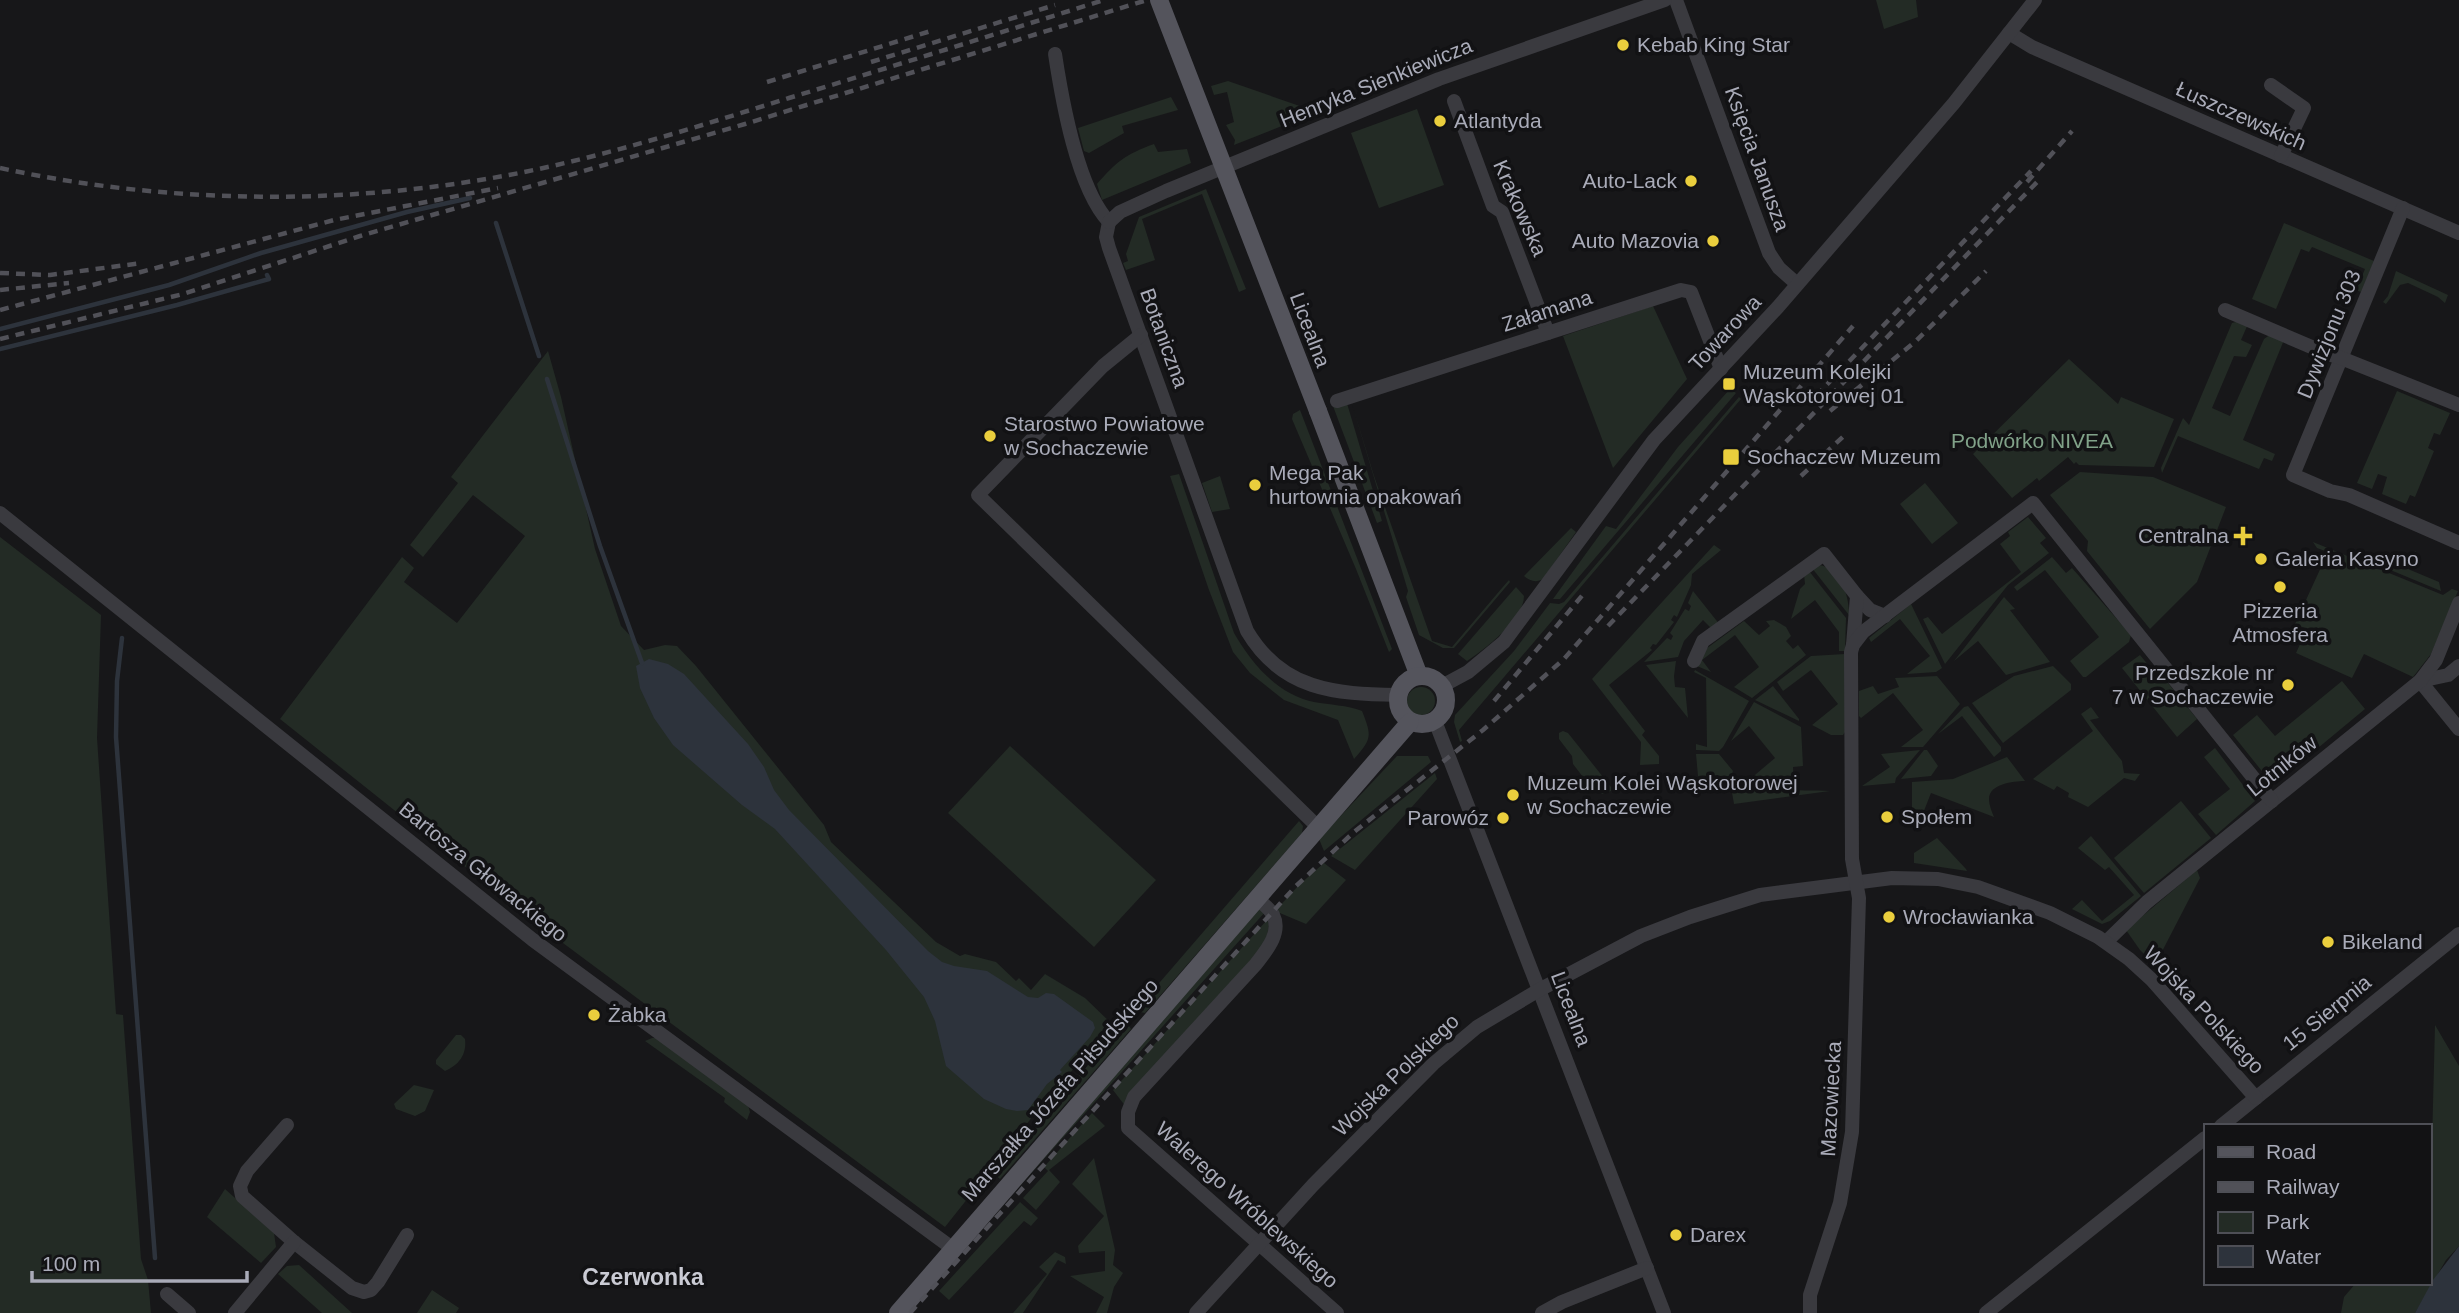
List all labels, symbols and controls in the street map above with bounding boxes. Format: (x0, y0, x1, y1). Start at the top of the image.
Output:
street label: Henryka Sienkiewicza (1276, 33, 1476, 132)
place label: Kebab King Star (1637, 33, 1790, 56)
marker: Kebab King Star (1615, 37, 1631, 53)
street label: Łuszczewskich (2173, 77, 2310, 155)
street label: Księcia Janusza (1721, 84, 1794, 234)
place label: Atlantyda (1454, 109, 1542, 132)
marker: Atlantyda (1432, 113, 1448, 129)
street label: Krakowska (1489, 156, 1552, 260)
place label: Auto-Lack (1582, 169, 1677, 192)
marker: Auto-Lack (1683, 173, 1699, 189)
place label: Auto Mazovia (1572, 229, 1699, 252)
marker: Auto Mazovia (1705, 233, 1721, 249)
street label: Dywizjonu 303 (2292, 266, 2365, 401)
street label: Botaniczna (1136, 285, 1193, 391)
street label: Załamana (1499, 285, 1595, 336)
street label: Licealna (1286, 289, 1335, 371)
street label: Towarowa (1684, 290, 1766, 375)
place label: Muzeum Kolejki Wąskotorowej 01 (1743, 360, 1904, 407)
marker: Muzeum Kolejki Wąskotorowej 01 (1721, 376, 1737, 392)
place label: Starostwo Powiatowe w Sochaczewie (1003, 412, 1205, 459)
marker: Starostwo Powiatowe w Sochaczewie (982, 428, 998, 444)
park label: Podwórko NIVEA (1951, 429, 2113, 452)
place label: Sochaczew Muzeum (1747, 445, 1941, 468)
marker: Sochaczew Muzeum (1721, 447, 1741, 467)
place label: Mega Pak hurtownia opakowań (1269, 461, 1462, 508)
marker: Mega Pak hurtownia opakowań (1247, 477, 1263, 493)
place label: Centralna (2138, 524, 2229, 547)
marker: Centralna (2235, 528, 2251, 544)
place label: Galeria Kasyno (2275, 547, 2419, 570)
marker: Galeria Kasyno (2253, 551, 2269, 567)
marker: Pizzeria Atmosfera (2272, 579, 2288, 595)
place label: Pizzeria Atmosfera (2232, 599, 2328, 646)
place label: Przedszkole nr 7 w Sochaczewie (2112, 661, 2274, 708)
marker: Przedszkole nr 7 w Sochaczewie (2280, 677, 2296, 693)
street label: Lotników (2242, 730, 2322, 801)
place label: Muzeum Kolei Wąskotorowej w Sochaczewie (1526, 771, 1798, 818)
marker: Muzeum Kolei Wąskotorowej w Sochaczewie (1505, 787, 1521, 803)
street label: Bartosza Głowackiego (395, 797, 572, 946)
place label: Społem (1901, 805, 1972, 828)
place label: Parowóz (1407, 806, 1489, 829)
marker: Społem (1879, 809, 1895, 825)
marker: Parowóz (1495, 810, 1511, 826)
place label: Wrocławianka (1903, 905, 2034, 928)
marker: Wrocławianka (1881, 909, 1897, 925)
place label: Bikeland (2342, 930, 2423, 953)
marker: Bikeland (2320, 934, 2336, 950)
street label: Wojska Polskiego (2140, 941, 2269, 1078)
street label: Licealna (1547, 968, 1596, 1050)
street label: 15 Sierpnia (2278, 970, 2375, 1055)
street label: Marszałka Józefa Piłsudskiego (957, 974, 1162, 1206)
place label: Żabka (608, 1003, 667, 1026)
marker: Żabka (586, 1007, 602, 1023)
street label: Wojska Polskiego (1328, 1009, 1463, 1140)
street label: Mazowiecka (1816, 1040, 1845, 1157)
street label: Walerego Wróblewskiego (1152, 1117, 1343, 1292)
legend (2204, 1124, 2431, 1285)
text: Road (2266, 1140, 2316, 1163)
text: Railway (2266, 1175, 2340, 1198)
text: Park (2266, 1210, 2310, 1233)
place label: Darex (1690, 1223, 1747, 1246)
marker: Darex (1668, 1227, 1684, 1243)
scale bar (32, 1240, 247, 1284)
text: Water (2266, 1245, 2321, 1268)
text: 100 m (42, 1252, 100, 1275)
district label: Czerwonka (582, 1264, 704, 1290)

